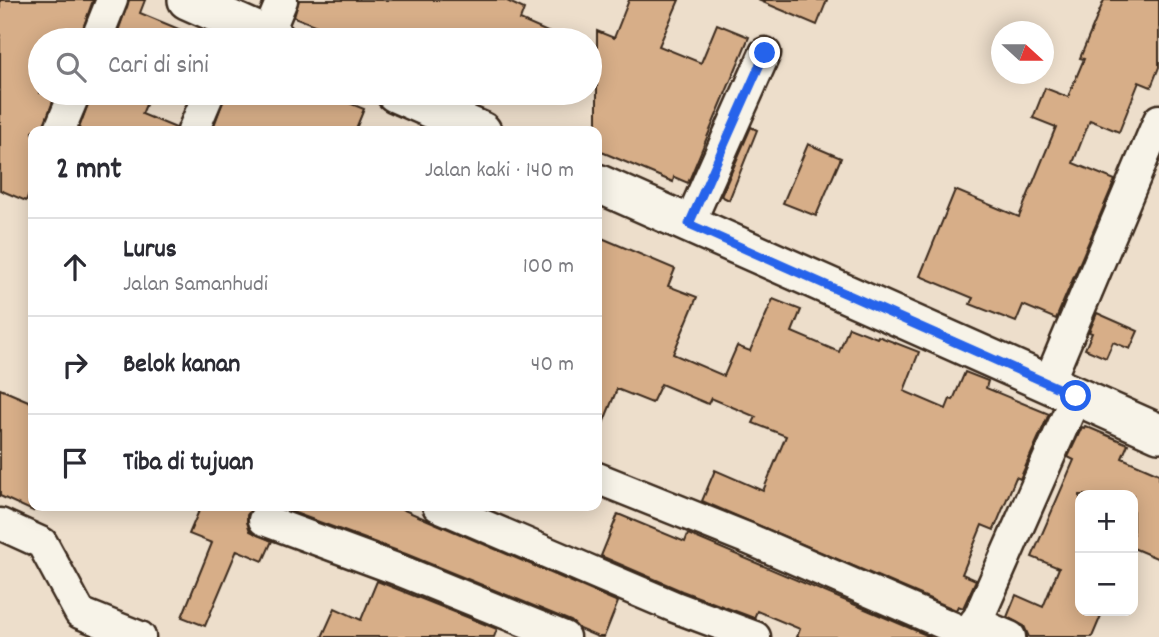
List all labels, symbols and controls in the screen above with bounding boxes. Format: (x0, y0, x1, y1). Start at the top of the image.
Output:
north arrow (991, 21, 1054, 84)
search box (28, 28, 602, 105)
route end (749, 37, 780, 68)
icon: search (52, 48, 90, 86)
text: Cari di sini (108, 48, 209, 85)
text: 2 mnt (56, 150, 122, 193)
text: Jalan kaki · 140 m (425, 155, 574, 188)
text: Lurus (123, 232, 177, 269)
icon: ahead (56, 248, 94, 286)
text: 100 m (523, 251, 574, 284)
text: Jalan Samanhudi (123, 269, 268, 302)
icon: right (56, 346, 94, 384)
text: Belok kanan (123, 347, 240, 384)
text: 40 m (531, 349, 574, 382)
route start (1060, 380, 1091, 411)
icon: arrive (56, 444, 94, 482)
text: Tiba di tujuan (123, 445, 254, 482)
map controls (1075, 490, 1138, 616)
button: + (1075, 490, 1138, 553)
button: − (1075, 553, 1138, 616)

